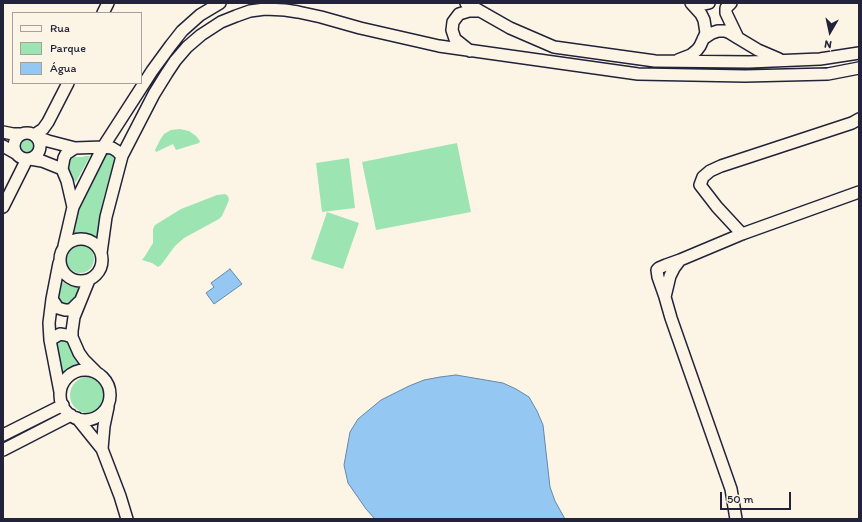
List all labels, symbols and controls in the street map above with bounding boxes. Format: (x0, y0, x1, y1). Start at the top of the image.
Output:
legend (12, 12, 142, 84)
north arrow (810, 12, 850, 52)
text: Rua (50, 21, 70, 35)
text: N (823, 37, 833, 51)
text: Parque (50, 41, 86, 55)
text: Água (50, 61, 76, 75)
scale bar (722, 484, 793, 510)
text: 50 m (727, 492, 753, 506)

